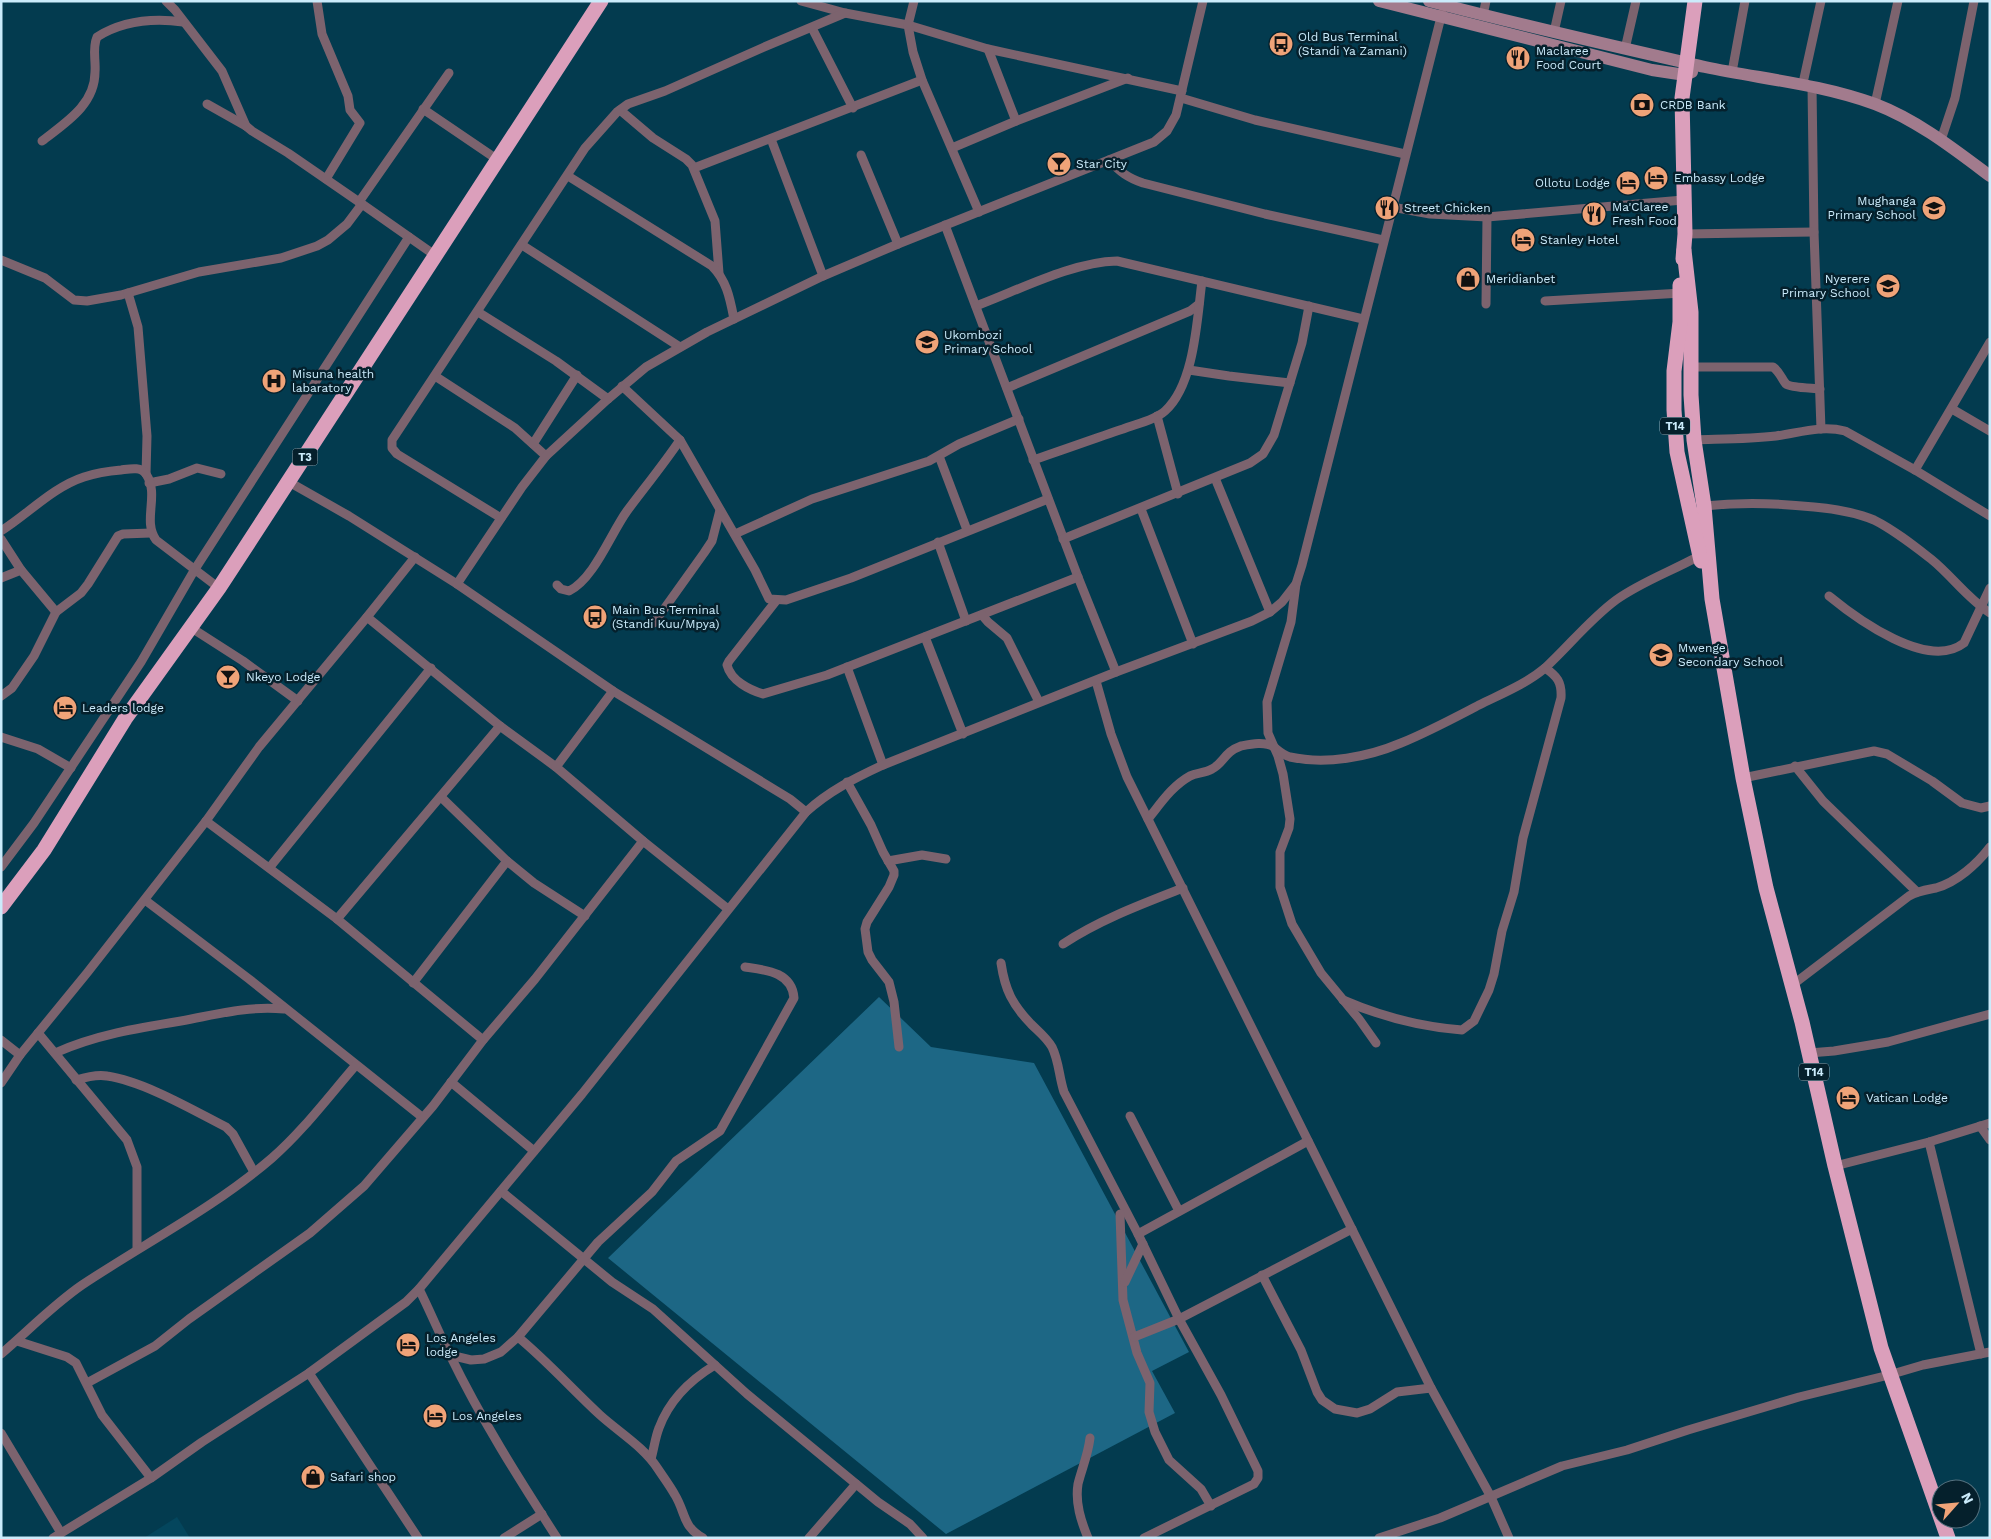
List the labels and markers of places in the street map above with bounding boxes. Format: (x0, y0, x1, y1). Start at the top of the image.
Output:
place label: Old Bus Terminal (Standi Ya Zamani) (1298, 30, 1407, 58)
bus stop icon: Old Bus Terminal (Standi Ya Zamani) (1268, 31, 1294, 57)
place label: Maclaree Food Court (1536, 44, 1601, 72)
restaurant icon: Maclaree Food Court (1505, 45, 1531, 71)
bank icon: CRDB Bank (1629, 92, 1655, 118)
place label: CRDB Bank (1660, 98, 1726, 112)
bar icon: Star City (1046, 151, 1072, 177)
place label: Star City (1076, 157, 1128, 171)
hotel icon: Embassy Lodge (1643, 165, 1669, 191)
hotel icon: Ollotu Lodge (1615, 170, 1641, 196)
place label: Embassy Lodge (1674, 171, 1765, 185)
place label: Ollotu Lodge (1535, 176, 1610, 190)
place label: Mughanga Primary School (1828, 194, 1916, 222)
restaurant icon: Street Chicken (1374, 195, 1400, 221)
school or university icon: Mughanga Primary School (1921, 195, 1947, 221)
place label: Ma'Claree Fresh Food (1612, 200, 1677, 228)
place label: Street Chicken (1404, 201, 1491, 215)
restaurant icon: Ma'Claree Fresh Food (1581, 201, 1607, 227)
hotel icon: Stanley Hotel (1510, 227, 1536, 253)
place label: Stanley Hotel (1540, 233, 1619, 247)
shop icon: Meridianbet (1455, 266, 1481, 292)
place label: Meridianbet (1486, 272, 1555, 286)
place label: Nyerere Primary School (1782, 272, 1870, 300)
school or university icon: Nyerere Primary School (1875, 273, 1901, 299)
place label: Ukombozi Primary School (944, 328, 1033, 356)
school or university icon: Ukombozi Primary School (914, 329, 940, 355)
place label: Misuna health labaratory (292, 367, 374, 395)
hospital icon: Misuna health labaratory (261, 368, 287, 394)
place label: Main Bus Terminal (Standi Kuu/Mpya) (612, 603, 720, 631)
bus stop icon: Main Bus Terminal (Standi Kuu/Mpya) (582, 604, 608, 630)
place label: Mwenge Secondary School (1678, 641, 1783, 669)
school or university icon: Mwenge Secondary School (1648, 642, 1674, 668)
bar icon: Nkeyo Lodge (215, 664, 241, 690)
place label: Nkeyo Lodge (246, 670, 321, 684)
hotel icon: Leaders lodge (52, 695, 78, 721)
place label: Leaders lodge (82, 701, 164, 715)
hotel icon: Vatican Lodge (1835, 1085, 1861, 1111)
place label: Vatican Lodge (1866, 1091, 1948, 1105)
place label: Los Angeles lodge (426, 1331, 496, 1359)
hotel icon: Los Angeles lodge (395, 1332, 421, 1358)
hotel icon: Los Angeles (422, 1403, 448, 1429)
place label: Los Angeles (452, 1409, 522, 1423)
shop icon: Safari shop (300, 1464, 326, 1490)
place label: Safari shop (330, 1470, 396, 1484)

